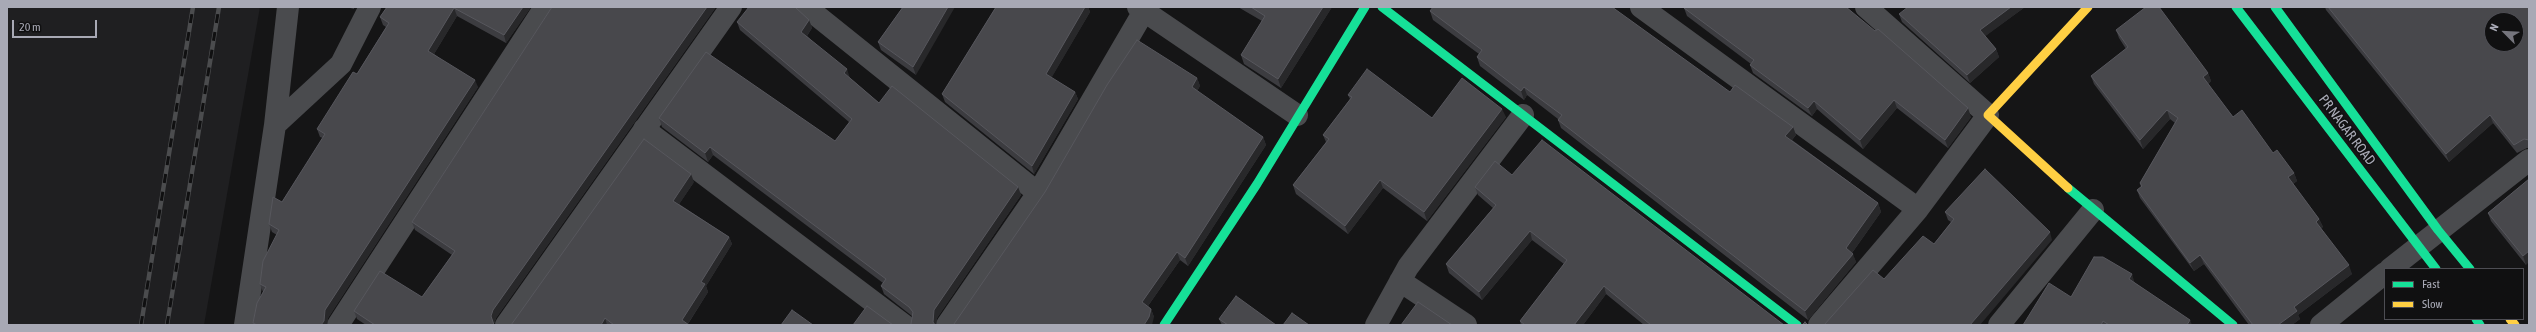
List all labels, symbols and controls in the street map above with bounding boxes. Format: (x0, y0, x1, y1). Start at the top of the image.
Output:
scale bar (14, 12, 99, 38)
north arrow (2484, 12, 2524, 52)
text: 20 m (19, 20, 41, 34)
text: N (2487, 22, 2501, 33)
street label: PR NAGAR ROAD (2315, 91, 2379, 169)
legend (2384, 268, 2524, 320)
text: Fast (2422, 277, 2440, 291)
text: Slow (2422, 297, 2443, 311)

